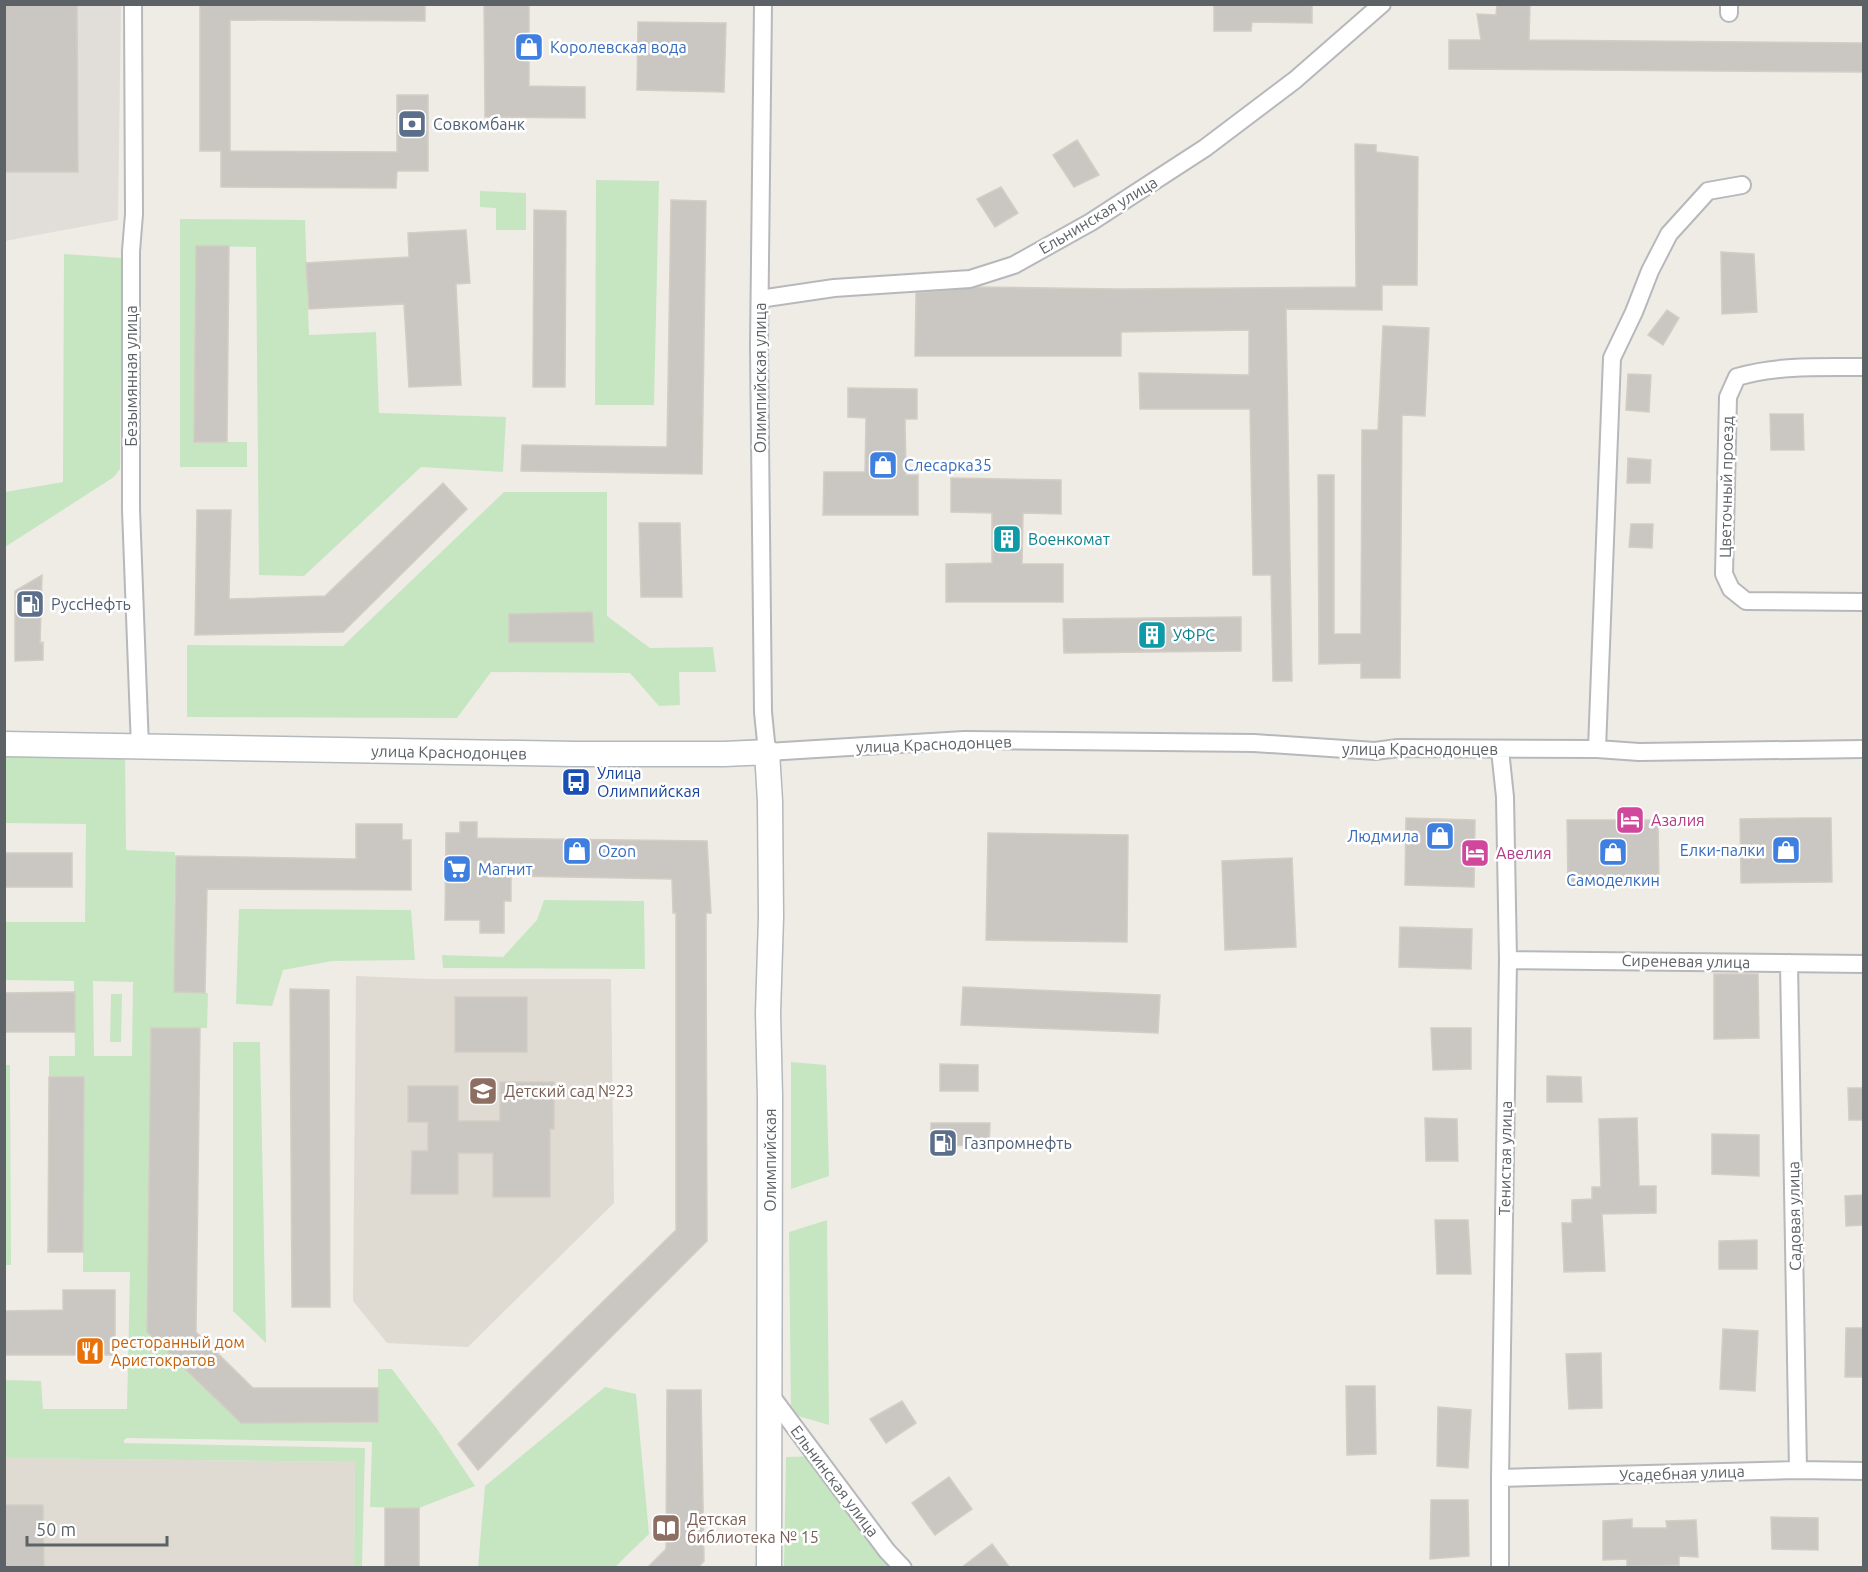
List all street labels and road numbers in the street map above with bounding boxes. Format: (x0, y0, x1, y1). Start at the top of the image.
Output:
street label: Ельнинская улица (1036, 173, 1160, 257)
street label: Олимпийская улица (751, 303, 769, 453)
street label: Безымянная улица (122, 305, 140, 447)
street label: Цветочный проезд (1716, 416, 1736, 558)
street label: улица Краснодонцев (856, 732, 1012, 756)
street label: улица Краснодонцев (1342, 740, 1498, 758)
street label: улица Краснодонцев (371, 742, 527, 762)
street label: Сиреневая улица (1621, 951, 1751, 971)
street label: Тенистая улица (1495, 1100, 1515, 1216)
street label: Олимпийская (761, 1108, 779, 1212)
street label: Садовая улица (1784, 1161, 1804, 1271)
street label: Ельнинская улица (787, 1422, 883, 1540)
street label: Усадебная улица (1619, 1462, 1745, 1484)

